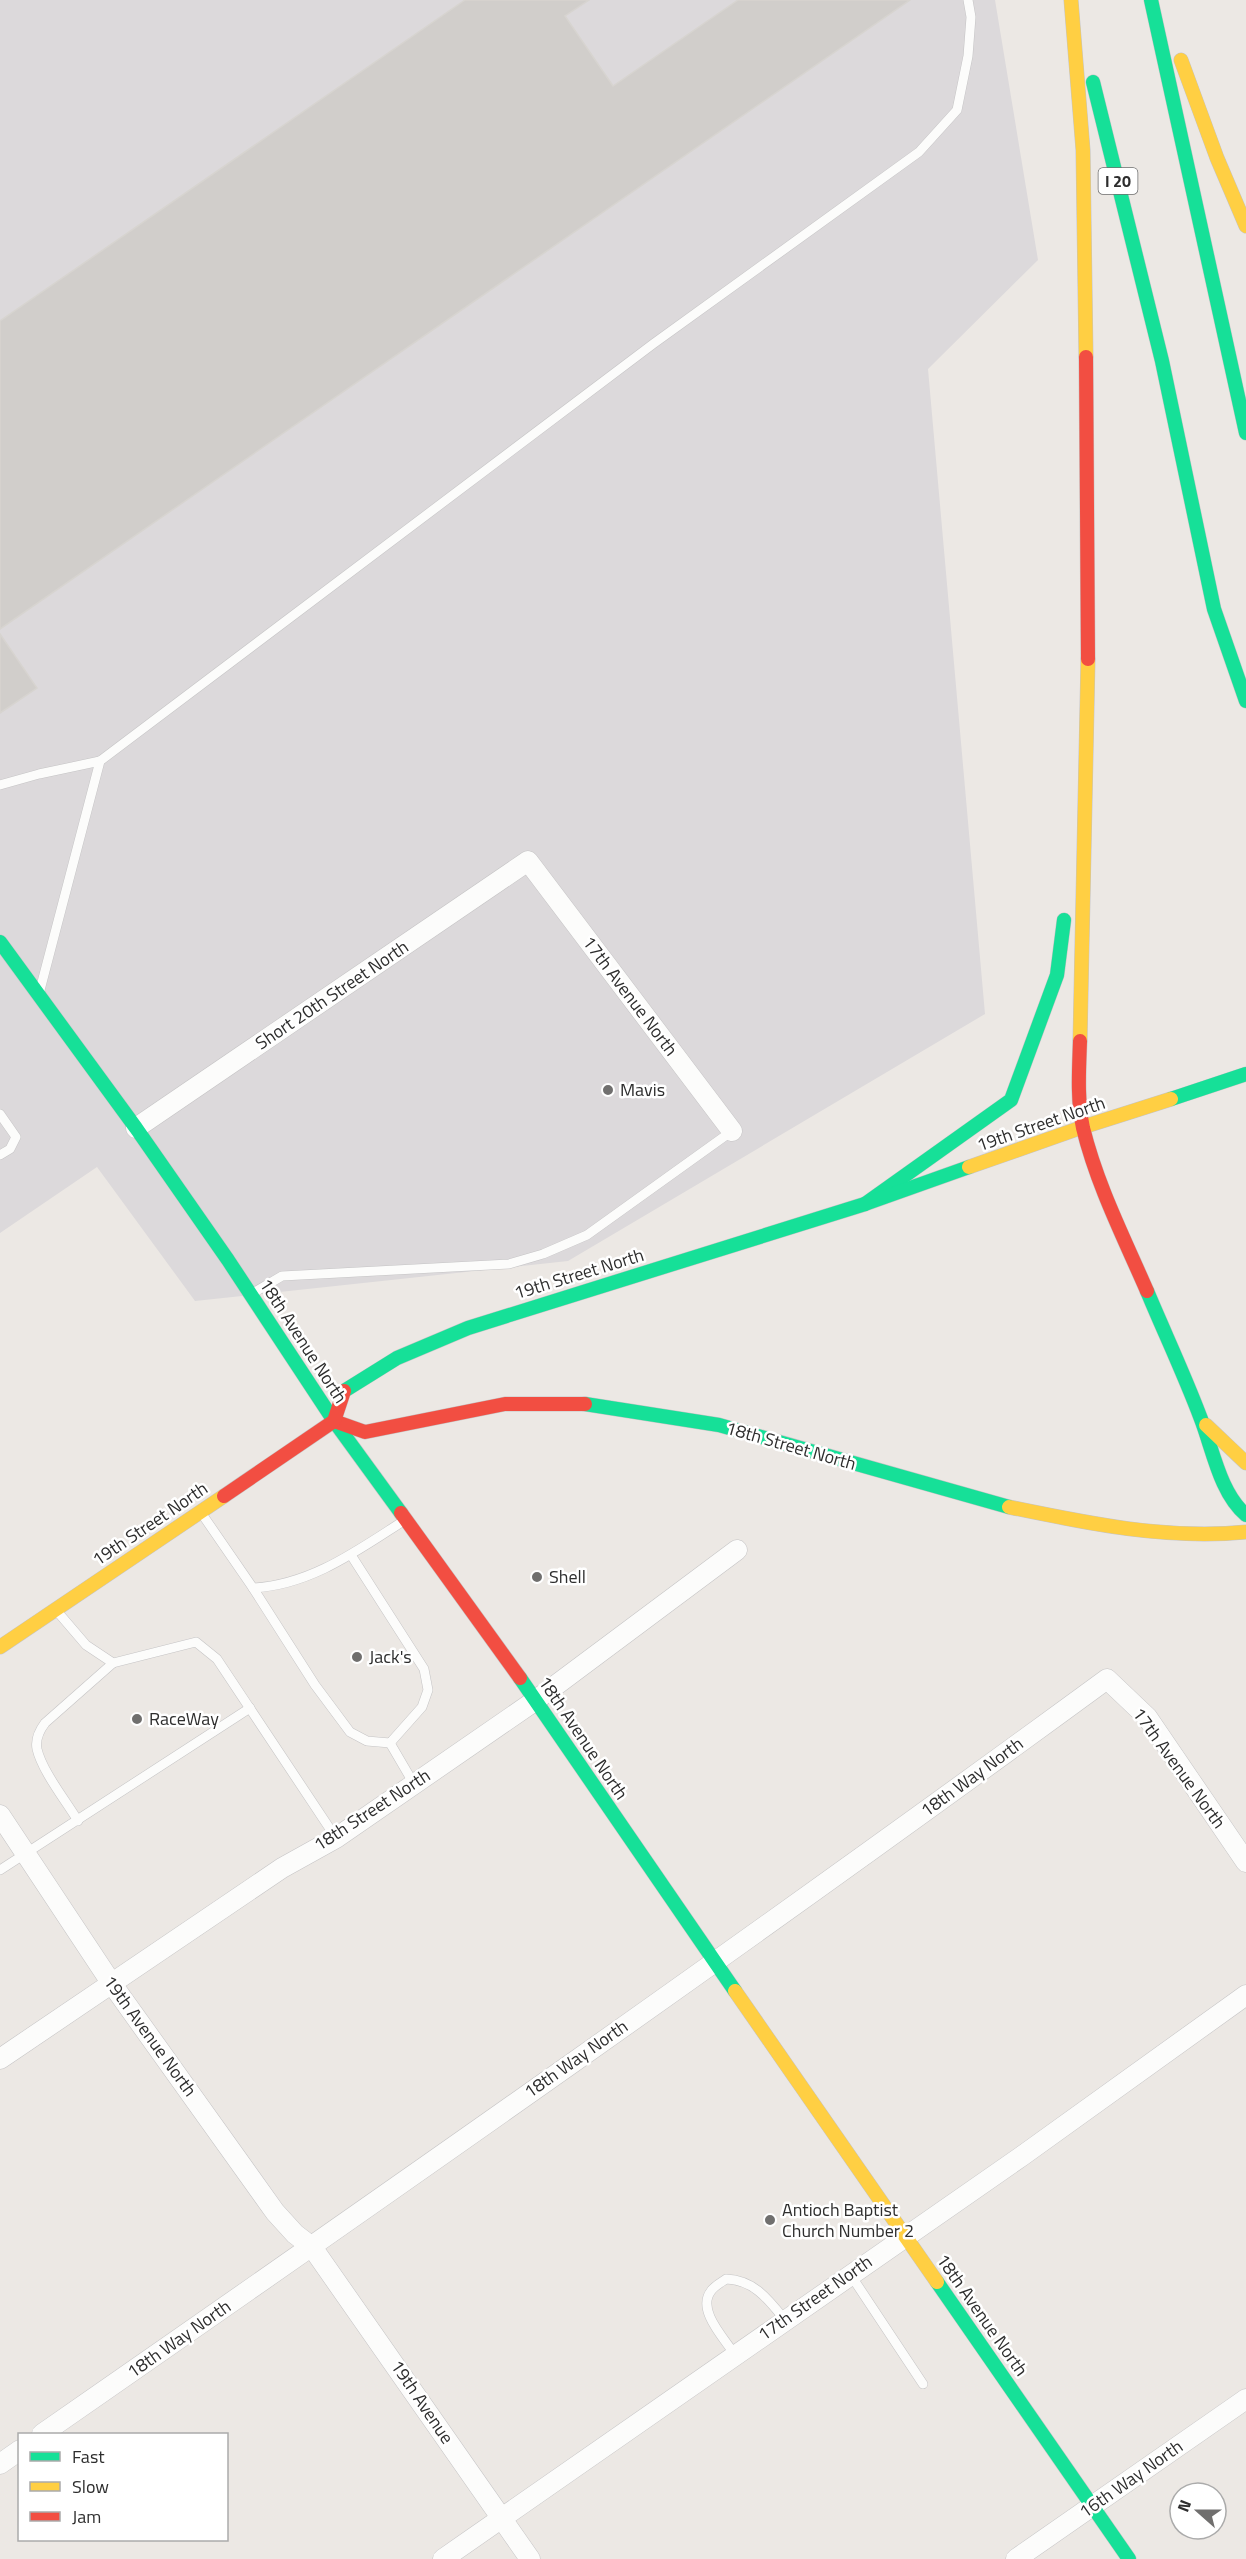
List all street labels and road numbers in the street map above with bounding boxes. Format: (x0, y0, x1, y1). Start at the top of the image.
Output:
road number: I 20 (1098, 168, 1138, 194)
street label: 17th Avenue North (576, 930, 685, 1061)
street label: Short 20th Street North (250, 933, 414, 1056)
street label: 19th Street North (973, 1089, 1109, 1158)
street label: 19th Street North (511, 1241, 647, 1306)
street label: 18th Avenue North (253, 1273, 354, 1409)
street label: 18th Street North (723, 1414, 859, 1477)
street label: 19th Street North (87, 1475, 213, 1572)
street label: 18th Avenue North (532, 1670, 635, 1805)
street label: 17th Avenue North (1126, 1701, 1233, 1834)
street label: 18th Way North (915, 1730, 1029, 1823)
street label: 18th Street North (308, 1762, 435, 1857)
street label: 19th Avenue North (97, 1969, 204, 2102)
street label: 18th Way North (518, 2013, 633, 2104)
street label: 17th Street North (752, 2248, 877, 2347)
street label: 18th Avenue North (930, 2248, 1035, 2382)
street label: 18th Way North (121, 2293, 236, 2384)
street label: 19th Avenue (384, 2354, 461, 2449)
street label: 16th Way North (1075, 2435, 1187, 2523)

